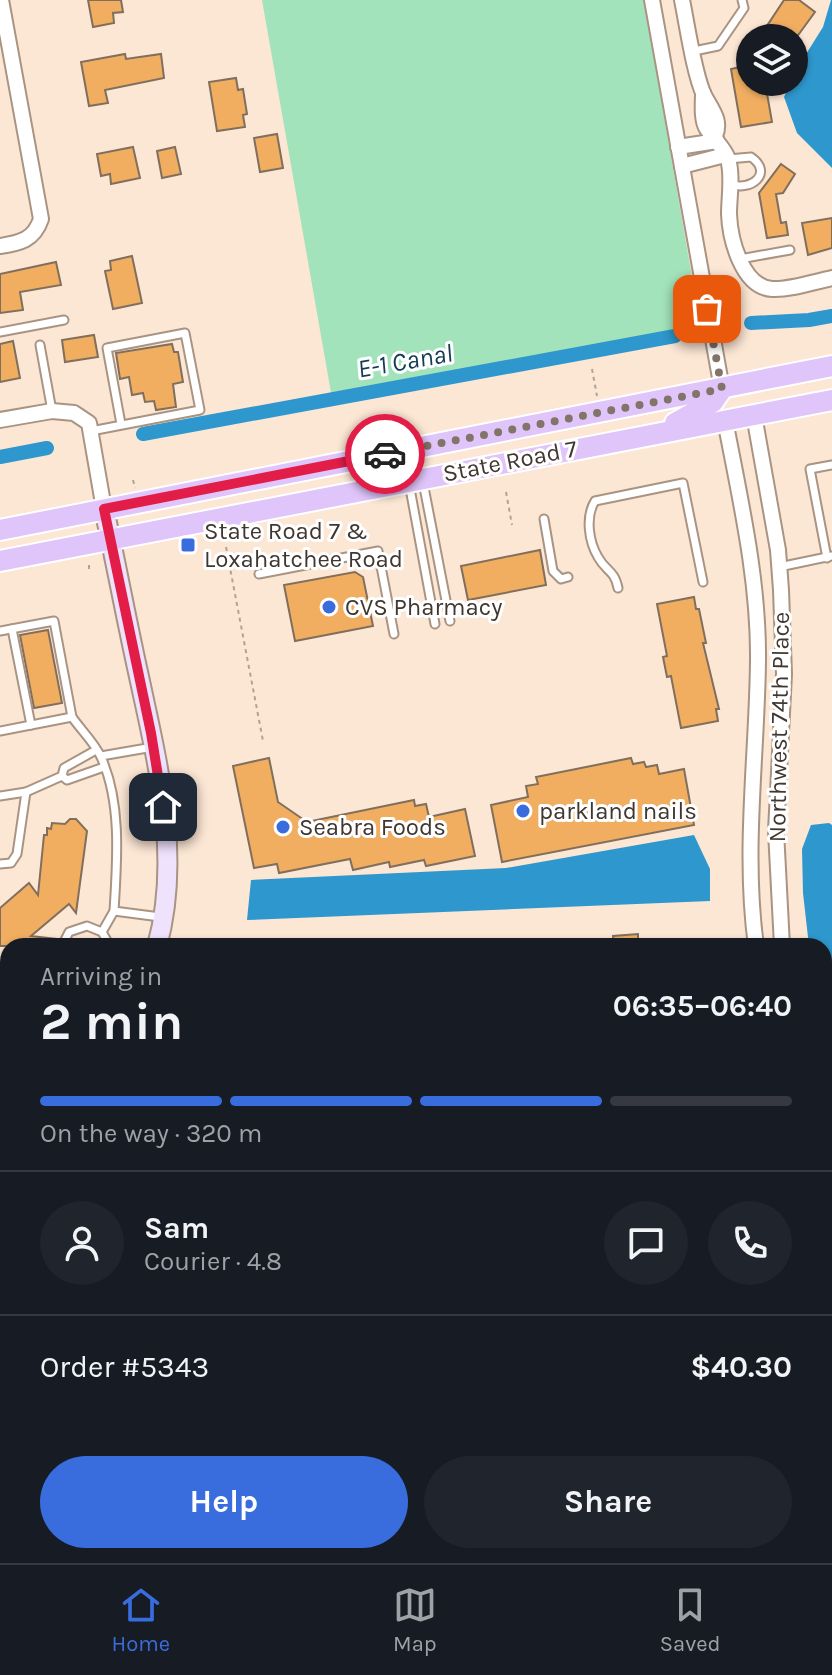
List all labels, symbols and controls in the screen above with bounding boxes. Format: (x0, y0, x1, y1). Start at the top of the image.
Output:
map controls (736, 24, 808, 96)
button: layers (736, 24, 808, 96)
pin (673, 275, 741, 343)
icon: bag (685, 287, 729, 331)
water label: E-1 Canal (355, 337, 455, 385)
courier (345, 414, 425, 494)
icon: car (363, 432, 407, 476)
street label: State Road 7 (441, 434, 579, 488)
place label: State Road 7 & Loxahatchee Road (204, 517, 403, 573)
marker: State Road 7 & Loxahatchee Road (179, 536, 197, 554)
place label: CVS Pharmacy (345, 593, 502, 621)
marker: CVS Pharmacy (320, 598, 338, 616)
street label: Northwest 74th Place (763, 611, 795, 843)
pin (129, 773, 197, 841)
icon: home (141, 785, 185, 829)
place label: parkland nails (539, 797, 697, 825)
marker: parkland nails (514, 802, 532, 820)
place label: Seabra Foods (299, 813, 446, 841)
marker: Seabra Foods (274, 818, 292, 836)
text: Arriving in (40, 961, 162, 992)
text: 06:35–06:40 (613, 988, 792, 1024)
text: 2 min (40, 991, 183, 1052)
text: On the way · 320 m (40, 1118, 262, 1149)
button: person (40, 1201, 124, 1285)
button: chat (604, 1201, 688, 1285)
button: phone (708, 1201, 792, 1285)
text: Sam (144, 1210, 209, 1246)
text: Courier · 4.8 (144, 1246, 282, 1277)
text: Order #5343 (40, 1349, 209, 1385)
text: $40.30 (690, 1349, 792, 1385)
button: Help (40, 1456, 408, 1548)
button: Share (424, 1456, 792, 1548)
tab: Home (111, 1583, 170, 1657)
tab: Map (393, 1583, 437, 1657)
tab: Saved (660, 1583, 721, 1657)

